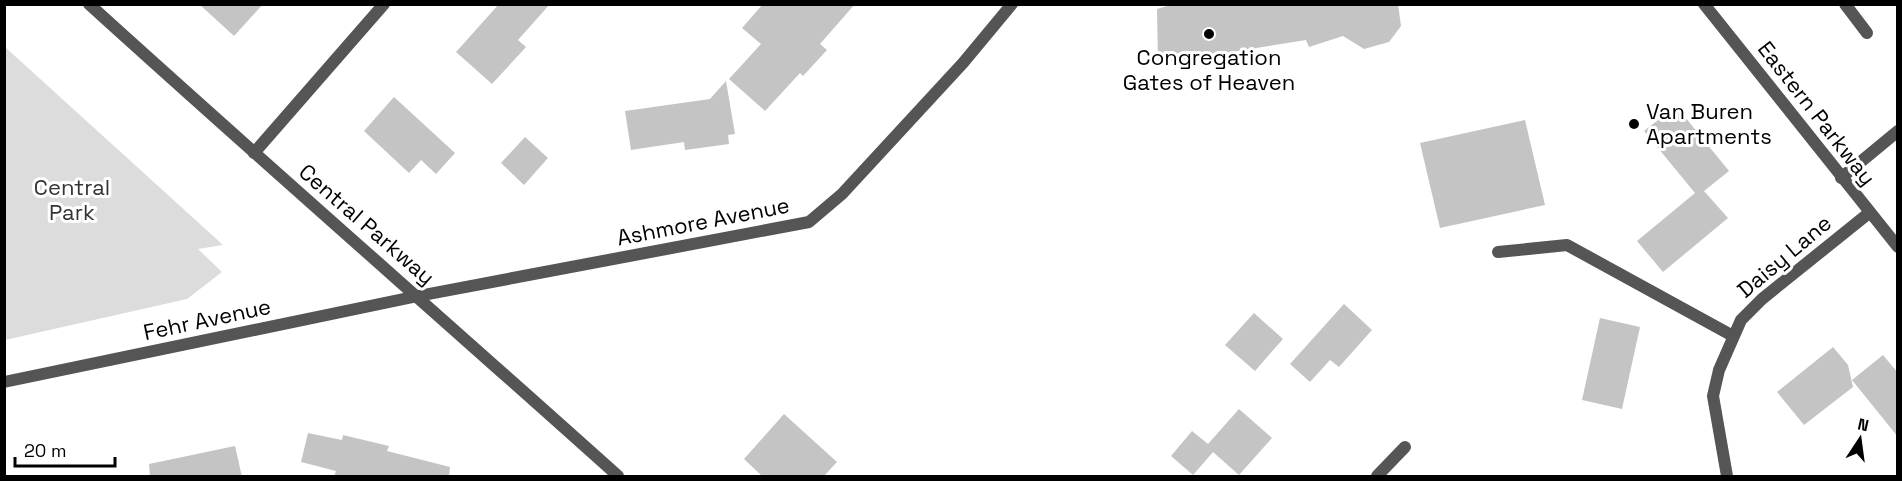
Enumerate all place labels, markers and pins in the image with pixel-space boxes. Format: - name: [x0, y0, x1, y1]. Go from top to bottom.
- marker: Congregation Gates of Heaven: [1202, 27, 1216, 41]
- place label: Congregation Gates of Heaven: [1123, 43, 1295, 96]
- place label: Van Buren Apartments: [1646, 97, 1772, 150]
- marker: Van Buren Apartments: [1627, 117, 1641, 131]

